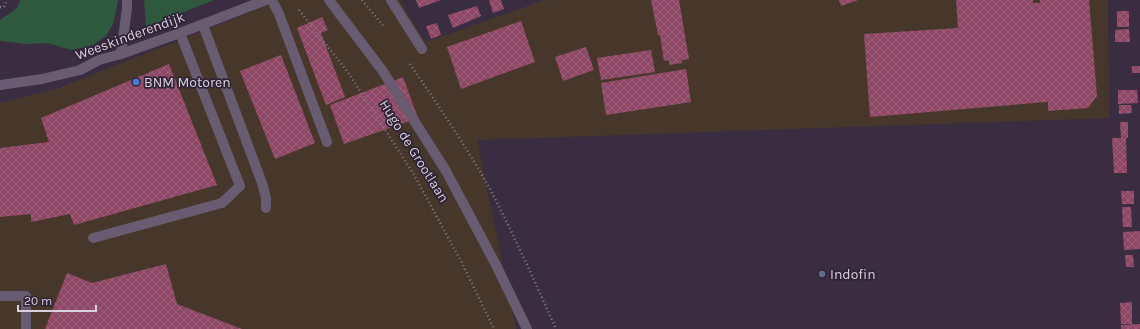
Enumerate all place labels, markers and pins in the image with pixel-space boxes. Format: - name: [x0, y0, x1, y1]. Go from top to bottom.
- place label: BNM Motoren: [144, 74, 231, 91]
- marker: BNM Motoren: [131, 77, 141, 87]
- place label: Indofin: [830, 266, 876, 283]
- marker: Indofin: [817, 269, 827, 279]

